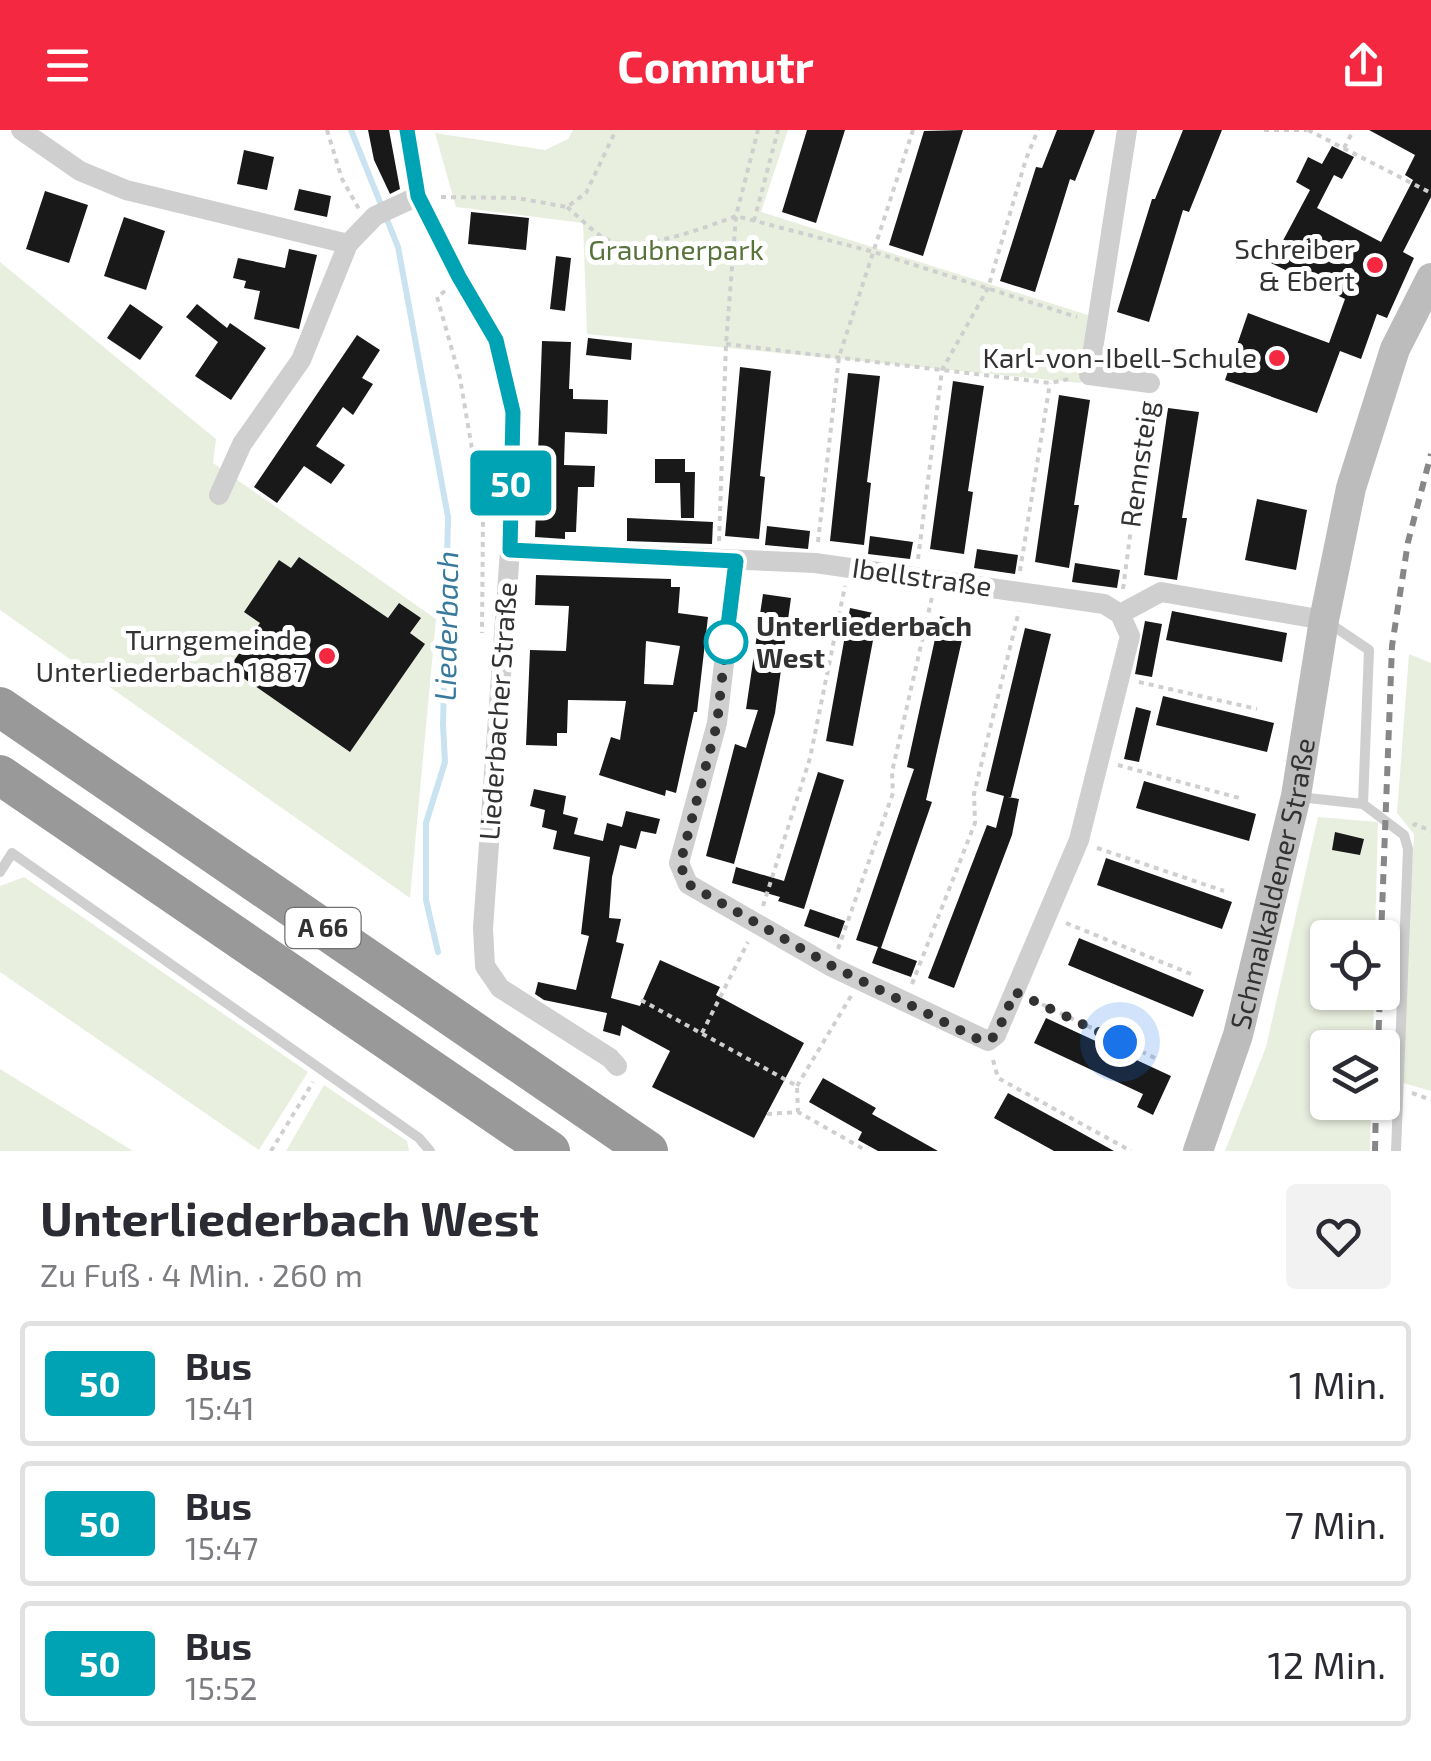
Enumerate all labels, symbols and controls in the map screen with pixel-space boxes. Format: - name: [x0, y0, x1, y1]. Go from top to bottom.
- icon: menu: [40, 38, 95, 93]
- text: Commutr: [617, 38, 814, 92]
- icon: share: [1336, 38, 1391, 93]
- place label: Schreiber & Ebert: [1234, 231, 1355, 297]
- park label: Graubnerpark: [588, 232, 764, 266]
- marker: Schreiber & Ebert: [1364, 254, 1386, 276]
- place label: Karl-von-Ibell-Schule: [982, 340, 1257, 374]
- marker: Karl-von-Ibell-Schule: [1266, 347, 1288, 369]
- street label: Rennsteig: [1112, 398, 1164, 529]
- line badge: 50: [466, 450, 556, 516]
- text: 50: [490, 462, 532, 504]
- street label: Ibellstraße: [850, 549, 994, 603]
- water label: Liederbach: [426, 551, 464, 701]
- street label: Liederbacher Straße: [471, 581, 523, 841]
- place label: Unterliederbach West: [756, 608, 972, 674]
- marker: Unterliederbach West: [705, 621, 747, 663]
- place label: Turngemeinde Unterliederbach 1887: [36, 622, 307, 688]
- marker: Turngemeinde Unterliederbach 1887: [316, 645, 338, 667]
- street label: Schmalkaldener Straße: [1222, 736, 1321, 1033]
- road number: A 66: [286, 908, 360, 948]
- map controls: [1310, 920, 1400, 1120]
- button: locate: [1310, 920, 1400, 1010]
- your location: [1095, 1017, 1145, 1067]
- button: layers: [1310, 1030, 1400, 1120]
- button: heart: [1286, 1184, 1391, 1289]
- text: Unterliederbach West: [40, 1188, 539, 1246]
- text: Zu Fuß · 4 Min. · 260 m: [40, 1255, 363, 1293]
- text: Bus: [185, 1342, 252, 1388]
- text: 1 Min.: [1289, 1361, 1386, 1407]
- text: 50: [79, 1362, 121, 1404]
- text: 15:41: [185, 1388, 255, 1426]
- text: Bus: [185, 1482, 252, 1528]
- text: 7 Min.: [1285, 1501, 1386, 1547]
- text: 50: [79, 1502, 121, 1544]
- text: 15:47: [185, 1528, 259, 1566]
- text: Bus: [185, 1622, 252, 1668]
- text: 12 Min.: [1268, 1641, 1386, 1687]
- text: 50: [79, 1642, 121, 1684]
- text: 15:52: [185, 1668, 258, 1706]

